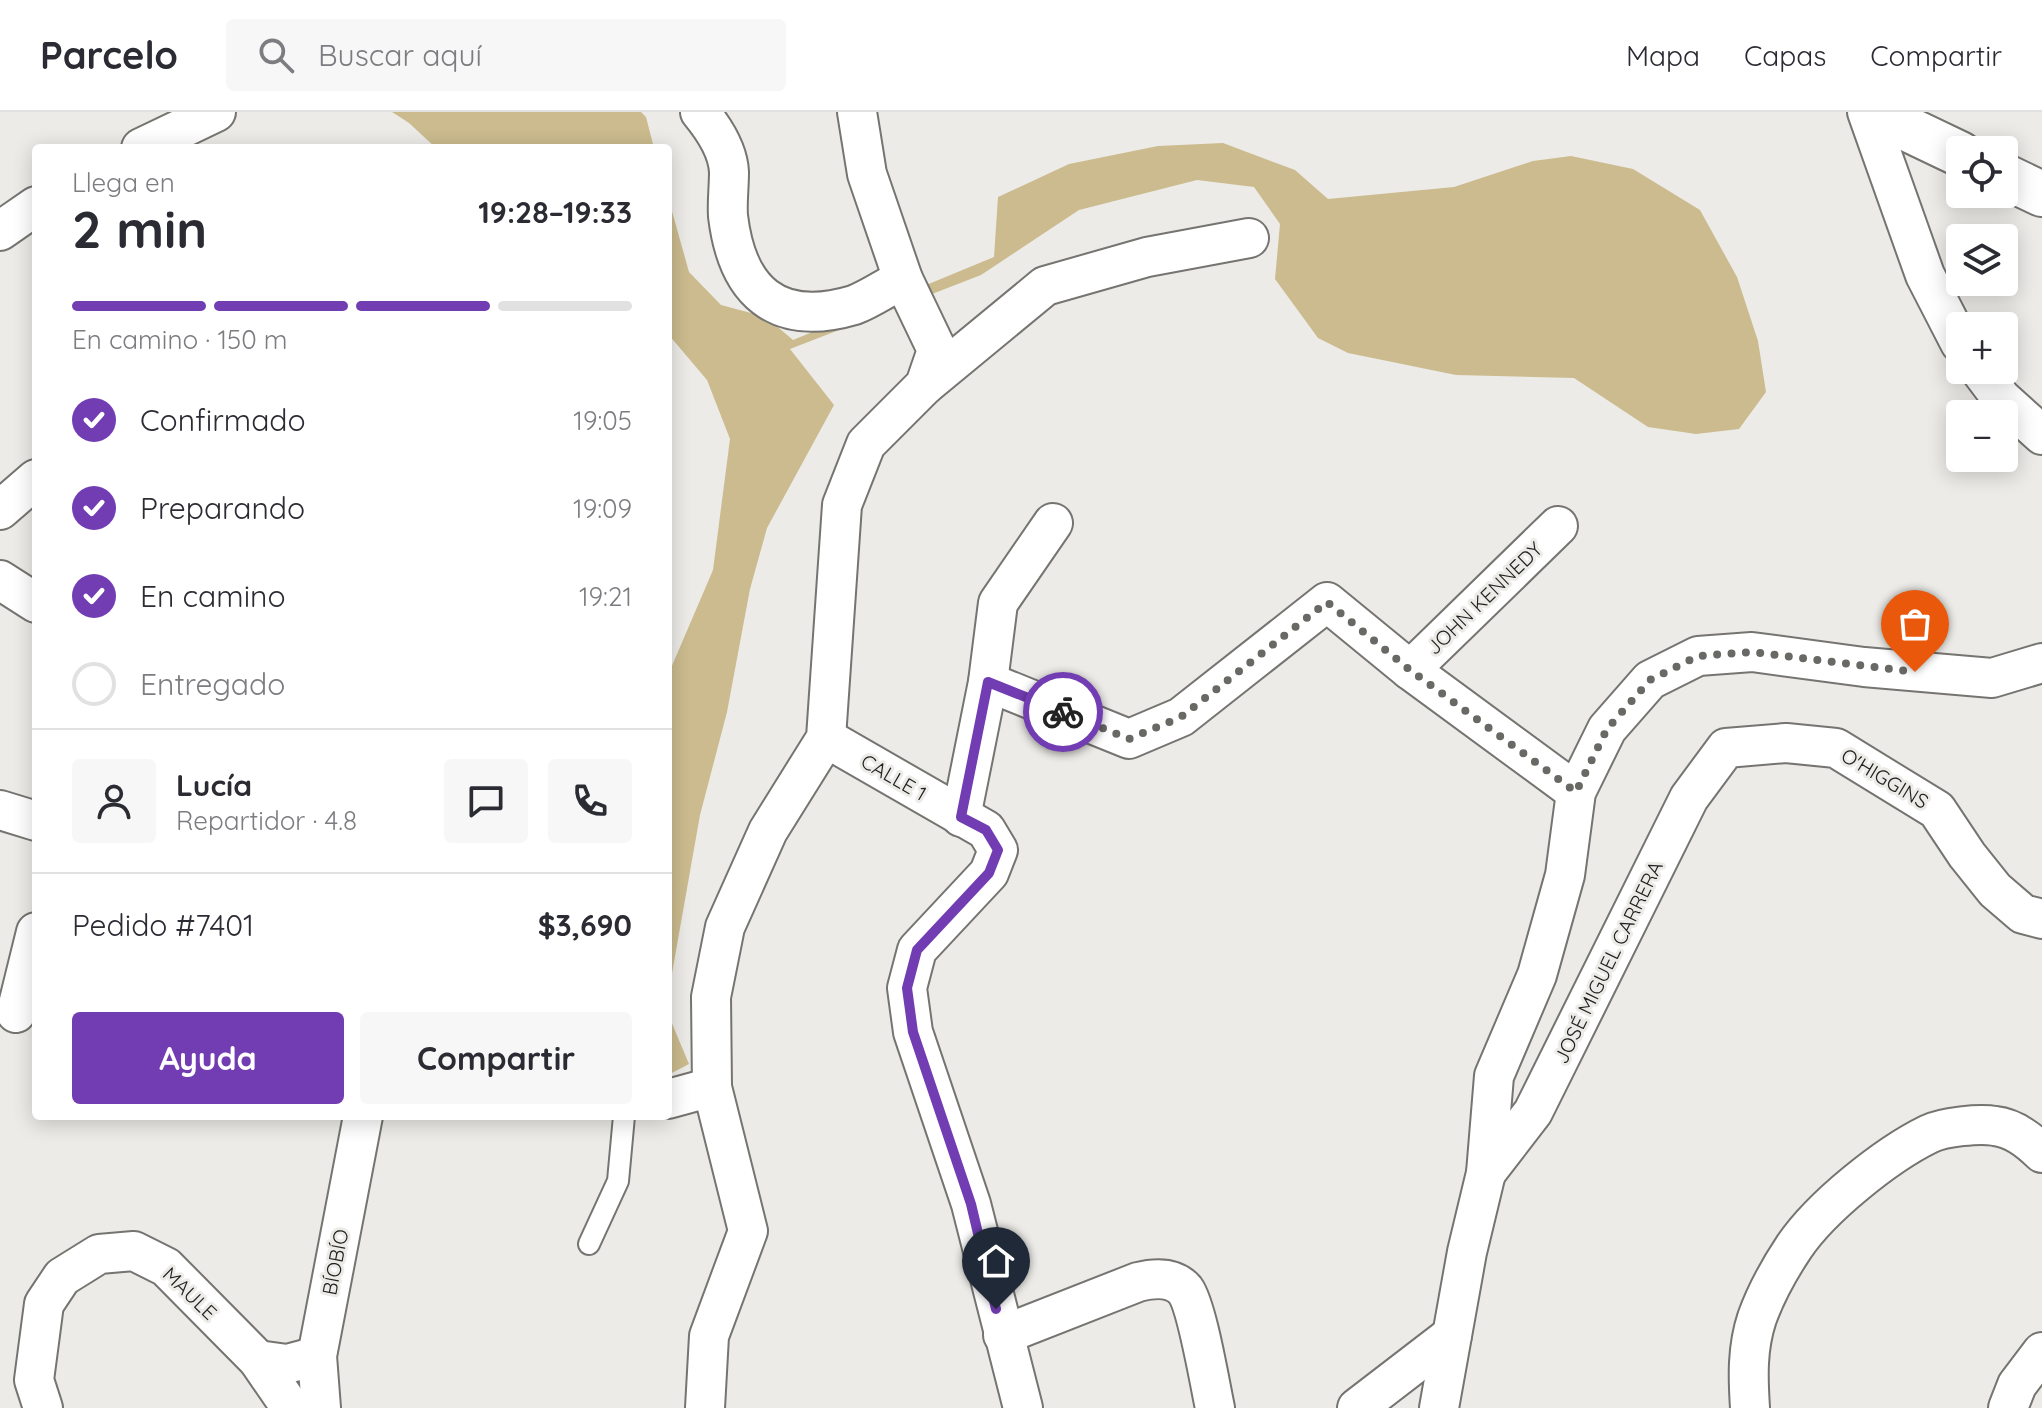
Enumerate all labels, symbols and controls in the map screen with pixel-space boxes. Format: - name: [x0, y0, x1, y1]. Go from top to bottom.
- search box: [226, 19, 786, 91]
- text: Parcelo: [40, 31, 178, 79]
- icon: search: [254, 33, 298, 77]
- text: Buscar aquí: [318, 36, 482, 74]
- text: Mapa: [1626, 38, 1700, 73]
- text: Capas: [1744, 38, 1826, 73]
- text: Compartir: [1870, 38, 2002, 73]
- map controls: [1946, 136, 2018, 472]
- button: locate: [1946, 136, 2018, 208]
- text: Llega en: [72, 166, 175, 199]
- text: 19:28–19:33: [478, 193, 632, 231]
- text: 2 min: [72, 196, 207, 261]
- button: layers: [1946, 224, 2018, 296]
- button: +: [1946, 312, 2018, 384]
- text: En camino · 150 m: [72, 323, 287, 356]
- icon: check: [72, 398, 116, 442]
- button: −: [1946, 400, 2018, 472]
- text: Confirmado: [140, 401, 306, 439]
- text: 19:05: [573, 404, 632, 437]
- icon: check: [72, 486, 116, 530]
- text: Preparando: [140, 489, 305, 527]
- text: 19:09: [573, 492, 632, 525]
- street label: JOHN KENNEDY: [1421, 536, 1547, 660]
- icon: check: [72, 574, 116, 618]
- text: En camino: [140, 577, 286, 615]
- text: 19:21: [579, 580, 632, 613]
- pin: [1881, 590, 1949, 672]
- icon: bag: [1893, 602, 1937, 646]
- text: Entregado: [140, 665, 285, 703]
- courier: [1023, 672, 1103, 752]
- icon: bike: [1041, 690, 1085, 734]
- street label: O'HIGGINS: [1837, 742, 1933, 814]
- street label: CALLE 1: [857, 748, 931, 806]
- button: person: [72, 759, 156, 843]
- button: chat: [444, 759, 528, 843]
- button: phone: [548, 759, 632, 843]
- text: Lucía: [176, 766, 252, 804]
- text: Repartidor · 4.8: [176, 804, 357, 837]
- street label: JOSÉ MIGUEL CARRERA: [1548, 856, 1668, 1067]
- text: Pedido #7401: [72, 906, 254, 944]
- text: $3,690: [538, 906, 632, 944]
- button: Ayuda: [72, 1012, 344, 1104]
- button: Compartir: [360, 1012, 632, 1104]
- street label: BÍOBÍO: [316, 1227, 354, 1297]
- pin: [962, 1227, 1030, 1309]
- icon: home: [974, 1239, 1018, 1283]
- street label: MAULE: [158, 1261, 222, 1325]

